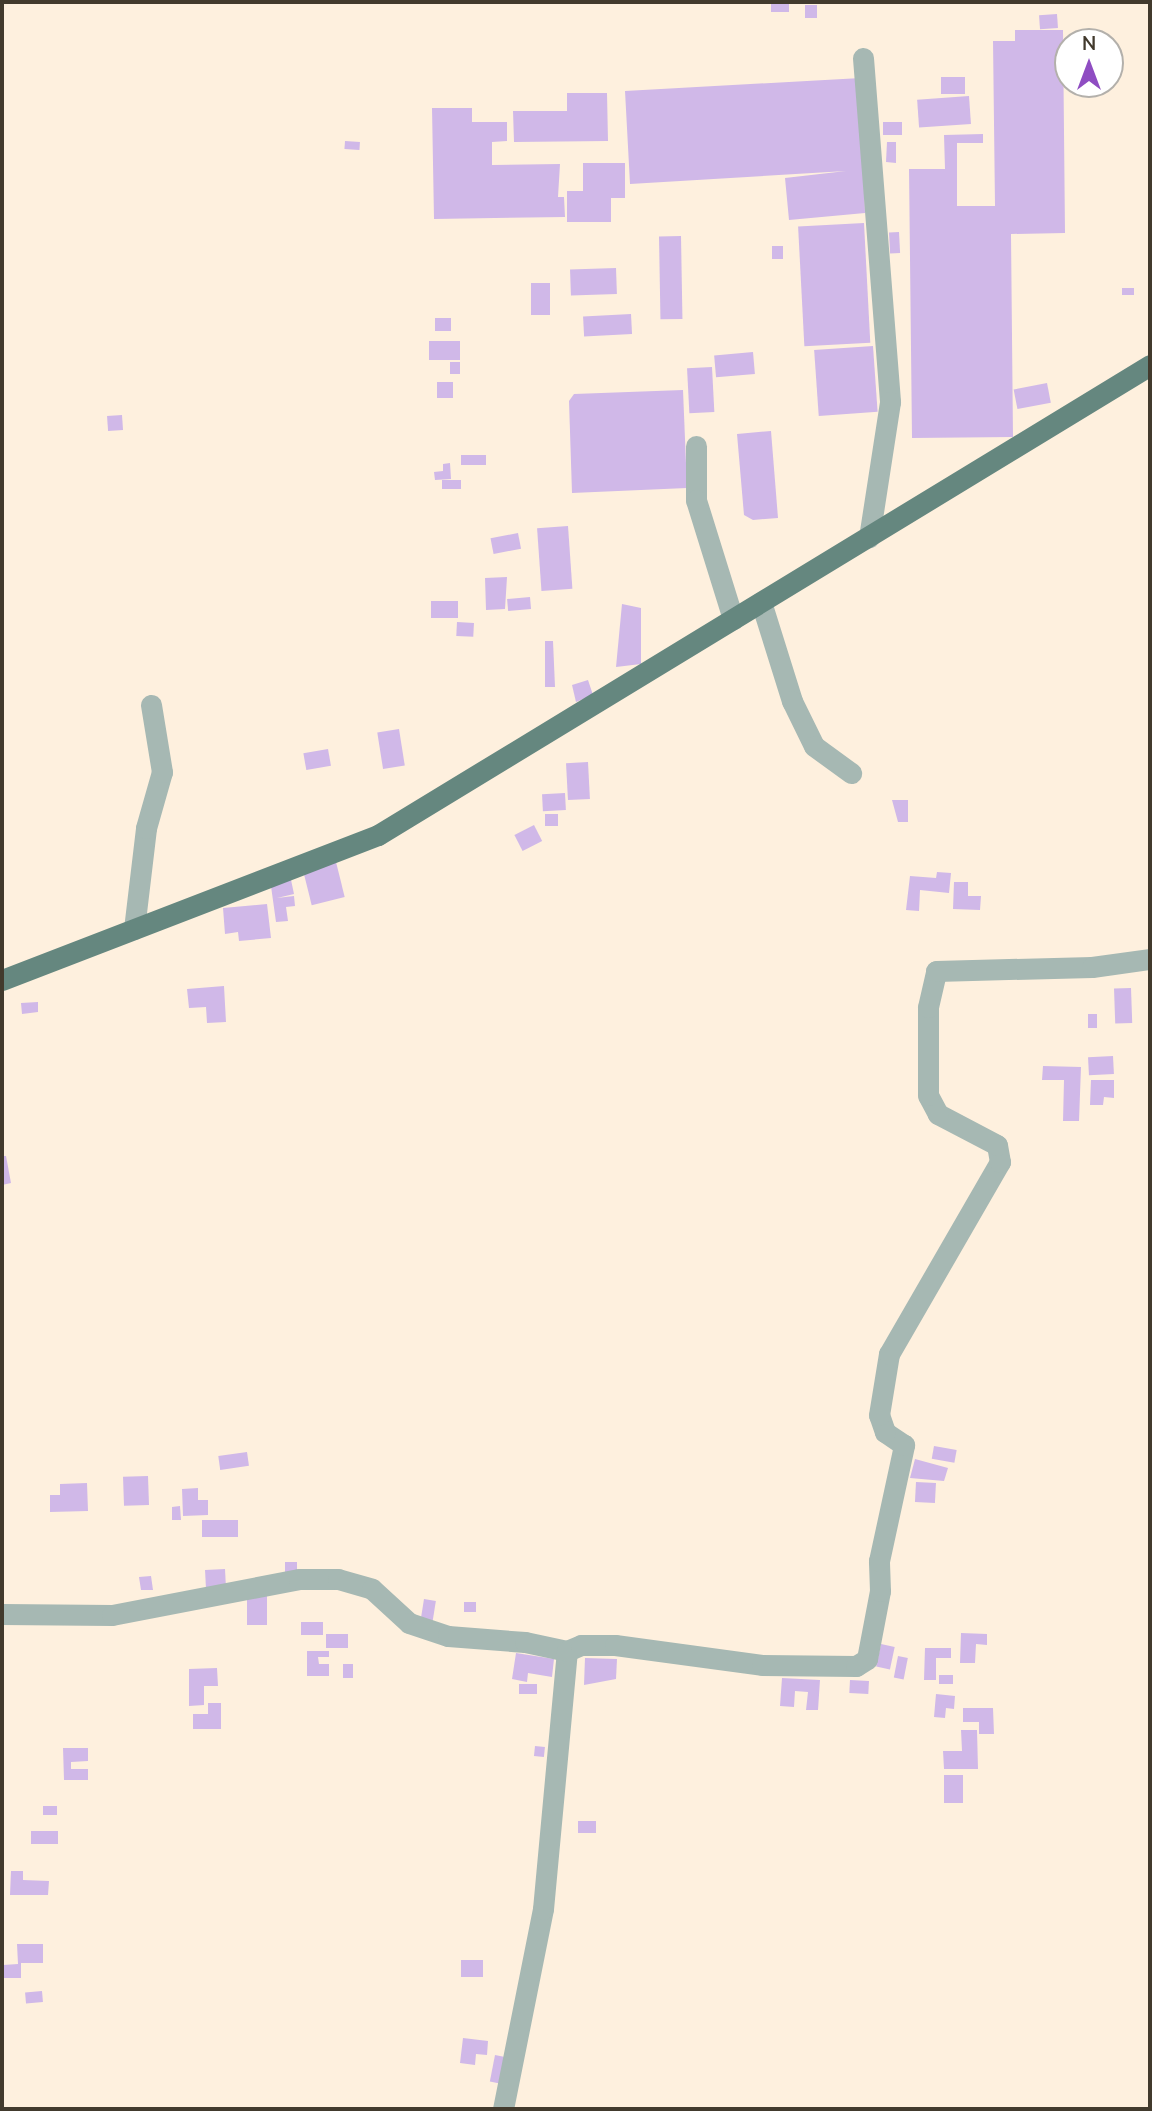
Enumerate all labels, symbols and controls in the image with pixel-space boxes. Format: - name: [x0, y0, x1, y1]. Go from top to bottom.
- north arrow: [1054, 28, 1124, 98]
- text: N: [1082, 31, 1096, 57]

